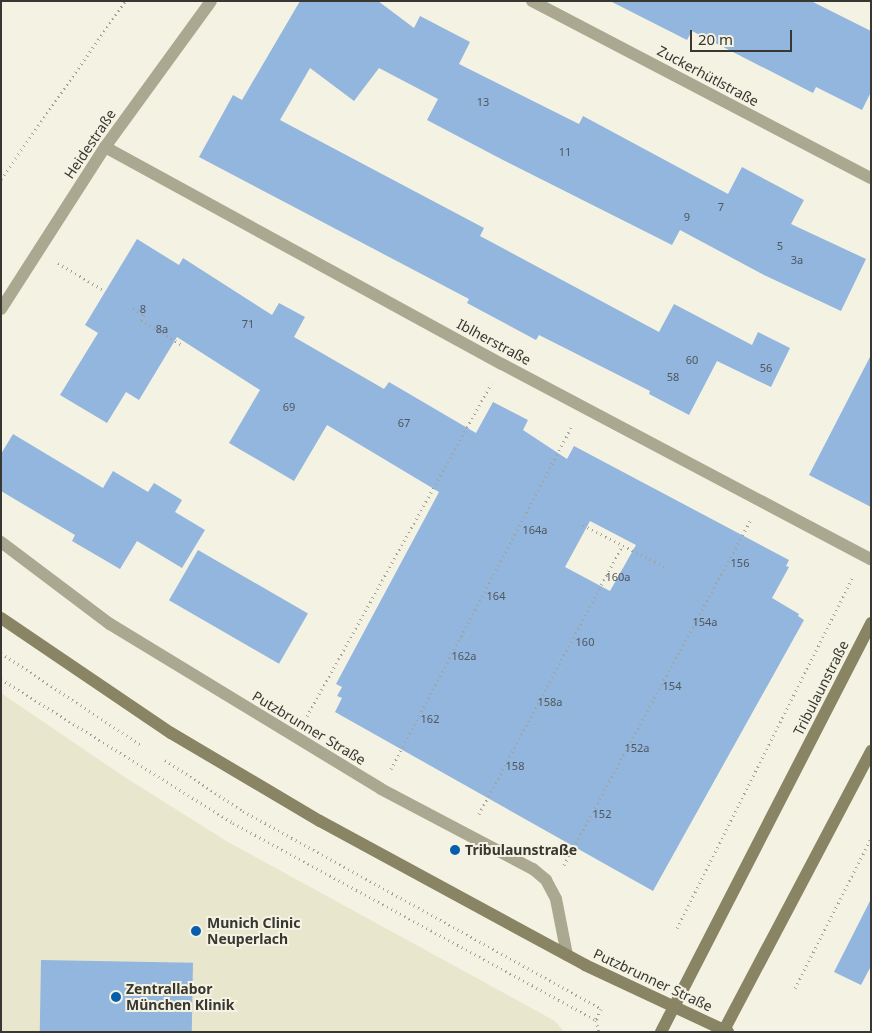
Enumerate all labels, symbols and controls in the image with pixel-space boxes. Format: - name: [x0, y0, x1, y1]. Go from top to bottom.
- scale bar: [692, 20, 794, 52]
- text: 20 m: [698, 29, 733, 49]
- street label: Zuckerhütlstraße: [654, 42, 762, 110]
- house number: 13: [477, 95, 489, 109]
- street label: Heidestraße: [61, 106, 119, 182]
- house number: 11: [559, 145, 571, 159]
- house number: 7: [718, 200, 724, 214]
- house number: 9: [684, 210, 690, 224]
- house number: 5: [777, 239, 783, 253]
- house number: 3a: [791, 253, 803, 267]
- house number: 8: [140, 302, 146, 316]
- street label: Iblherstraße: [454, 316, 534, 368]
- house number: 71: [242, 317, 254, 331]
- house number: 8a: [156, 322, 168, 336]
- house number: 60: [686, 353, 698, 367]
- house number: 56: [760, 361, 772, 375]
- house number: 58: [667, 370, 679, 384]
- house number: 69: [283, 400, 295, 414]
- house number: 67: [398, 416, 410, 430]
- house number: 164a: [522, 523, 548, 537]
- house number: 156: [731, 556, 749, 570]
- house number: 160a: [605, 570, 631, 584]
- house number: 164: [487, 589, 505, 603]
- house number: 154a: [692, 615, 718, 629]
- house number: 160: [576, 635, 594, 649]
- street label: Tribulaunstraße: [790, 638, 852, 738]
- house number: 162a: [451, 649, 477, 663]
- house number: 154: [663, 679, 681, 693]
- street label: Putzbrunner Straße: [249, 688, 369, 768]
- house number: 158a: [537, 695, 563, 709]
- house number: 162: [421, 712, 439, 726]
- house number: 152a: [624, 741, 650, 755]
- house number: 158: [506, 759, 524, 773]
- house number: 152: [593, 807, 611, 821]
- place label: Tribulaunstraße: [465, 842, 577, 858]
- marker: Tribulaunstraße: [449, 844, 461, 856]
- place label: Munich Clinic Neuperlach: [207, 915, 300, 948]
- marker: Munich Clinic Neuperlach: [189, 924, 203, 938]
- street label: Putzbrunner Straße: [591, 945, 715, 1015]
- place label: Zentrallabor München Klinik: [126, 981, 234, 1014]
- marker: Zentrallabor München Klinik: [110, 991, 122, 1003]

